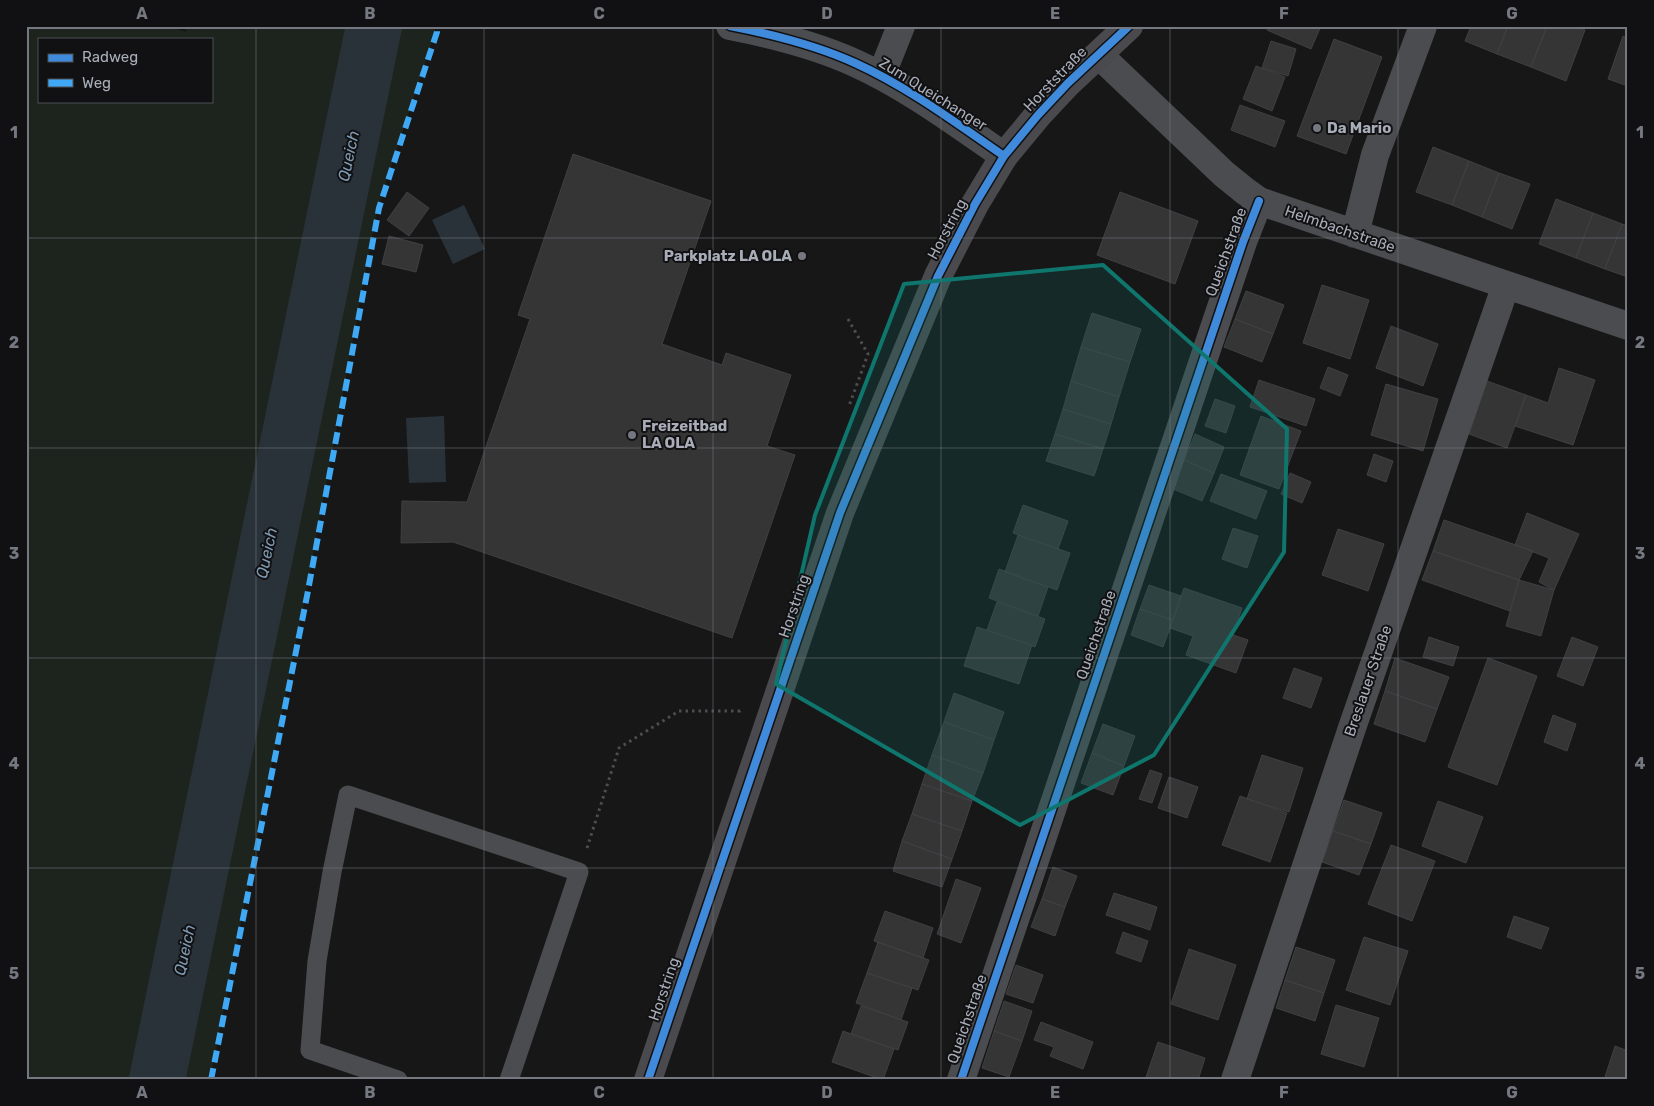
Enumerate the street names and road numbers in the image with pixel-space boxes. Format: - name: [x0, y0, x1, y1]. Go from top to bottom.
- street label: Horststraße: [1020, 43, 1090, 115]
- street label: Zum Queichanger: [876, 54, 991, 135]
- street label: Horstring: [924, 196, 970, 262]
- street label: Helmbachstraße: [1283, 202, 1397, 256]
- street label: Queichstraße: [1202, 205, 1250, 299]
- street label: Horstring: [775, 572, 813, 640]
- street label: Queichstraße: [1072, 588, 1120, 682]
- street label: Breslauer Straße: [1341, 623, 1395, 739]
- street label: Horstring: [645, 955, 683, 1023]
- street label: Queichstraße: [943, 972, 991, 1066]

